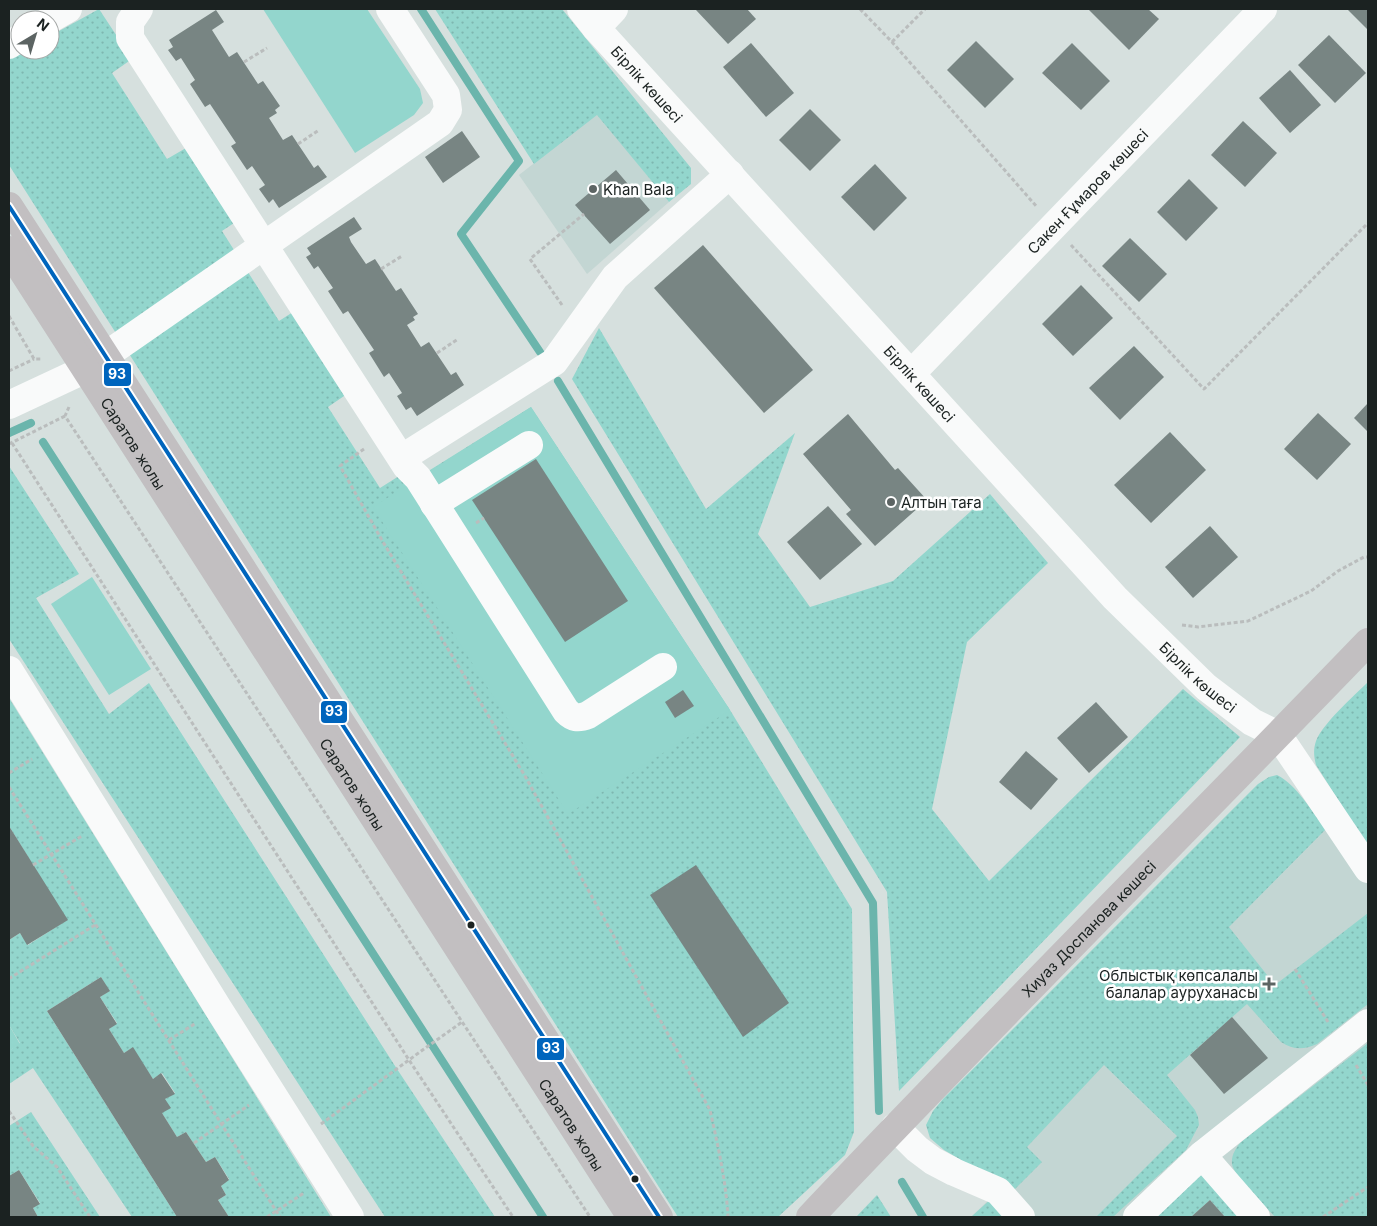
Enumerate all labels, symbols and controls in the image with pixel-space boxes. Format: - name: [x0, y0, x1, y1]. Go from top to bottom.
- north arrow: [10, 10, 60, 60]
- text: N: [34, 14, 53, 34]
- street label: Бірлік көшесі: [607, 42, 687, 126]
- street label: Сакен Ғұмаров көшесі: [1023, 125, 1152, 258]
- place label: Khan Bala: [603, 180, 674, 199]
- marker: Khan Bala: [587, 183, 599, 195]
- street label: Бірлік көшесі: [880, 341, 959, 426]
- line badge: 93: [103, 362, 132, 387]
- text: 93: [108, 365, 126, 382]
- street label: Саратов жолы: [97, 394, 170, 493]
- place label: Алтын таға: [901, 493, 982, 512]
- marker: Алтын таға: [885, 496, 897, 508]
- street label: Бірлік көшесі: [1156, 638, 1241, 717]
- line badge: 93: [320, 700, 348, 724]
- text: 93: [325, 702, 343, 719]
- street label: Саратов жолы: [316, 734, 389, 834]
- street label: Хиуаз Доспанова көшесі: [1018, 856, 1160, 1001]
- unlabelled marker: [466, 920, 476, 930]
- place label: Облыстық көпсалалы балалар ауруханасы: [1099, 966, 1258, 1002]
- marker: Облыстық көпсалалы балалар ауруханасы: [1262, 977, 1276, 991]
- line badge: 93: [536, 1037, 565, 1061]
- text: 93: [542, 1039, 560, 1056]
- street label: Саратов жолы: [535, 1075, 608, 1174]
- unlabelled marker: [630, 1174, 640, 1184]

